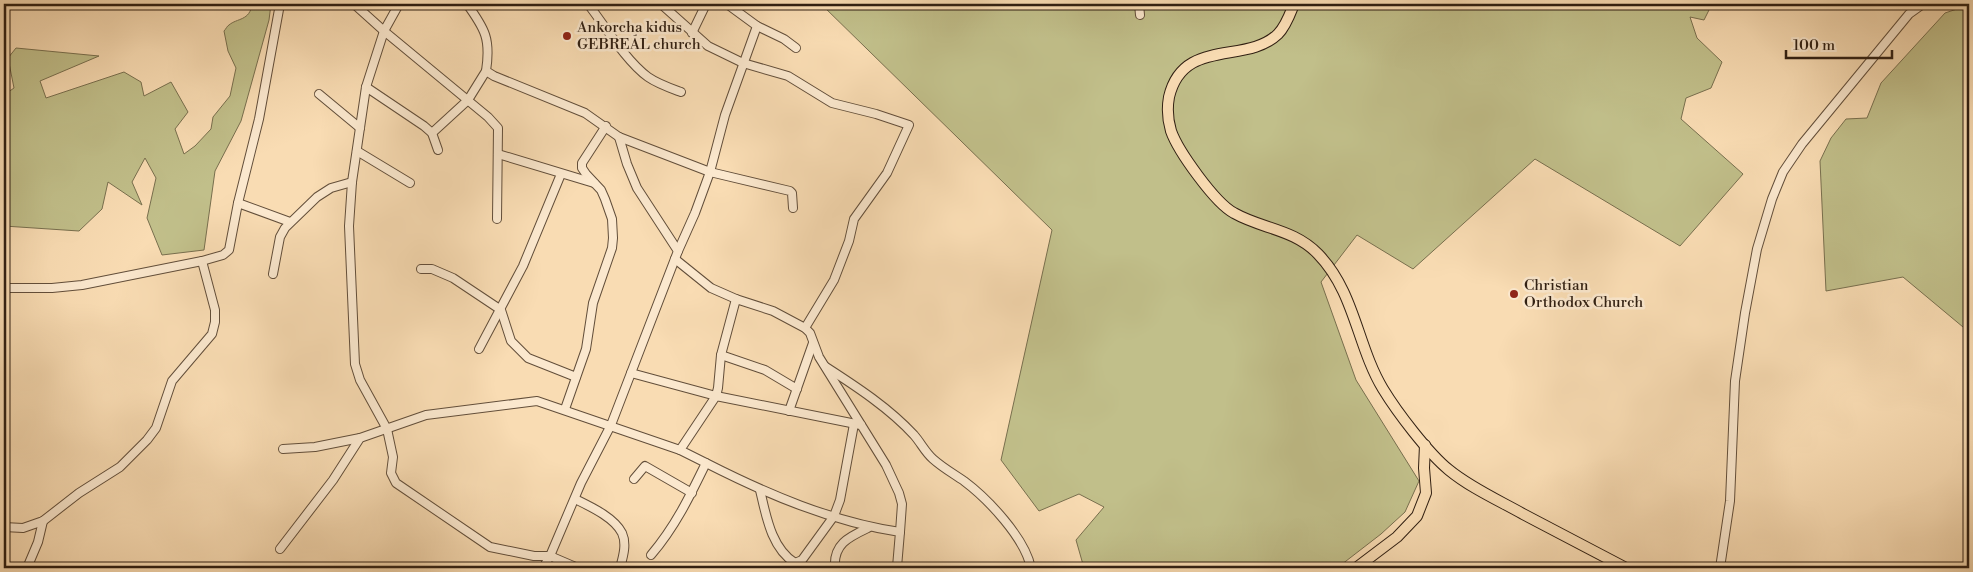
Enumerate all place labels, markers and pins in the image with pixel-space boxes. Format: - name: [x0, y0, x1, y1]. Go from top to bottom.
- place label: Ankorcha kidus GEBREÁL church: [576, 18, 701, 54]
- marker: Ankorcha kidus GEBREÁL church: [561, 30, 573, 42]
- place label: Christian Orthodox Church: [1524, 276, 1643, 312]
- marker: Christian Orthodox Church: [1508, 288, 1520, 300]

